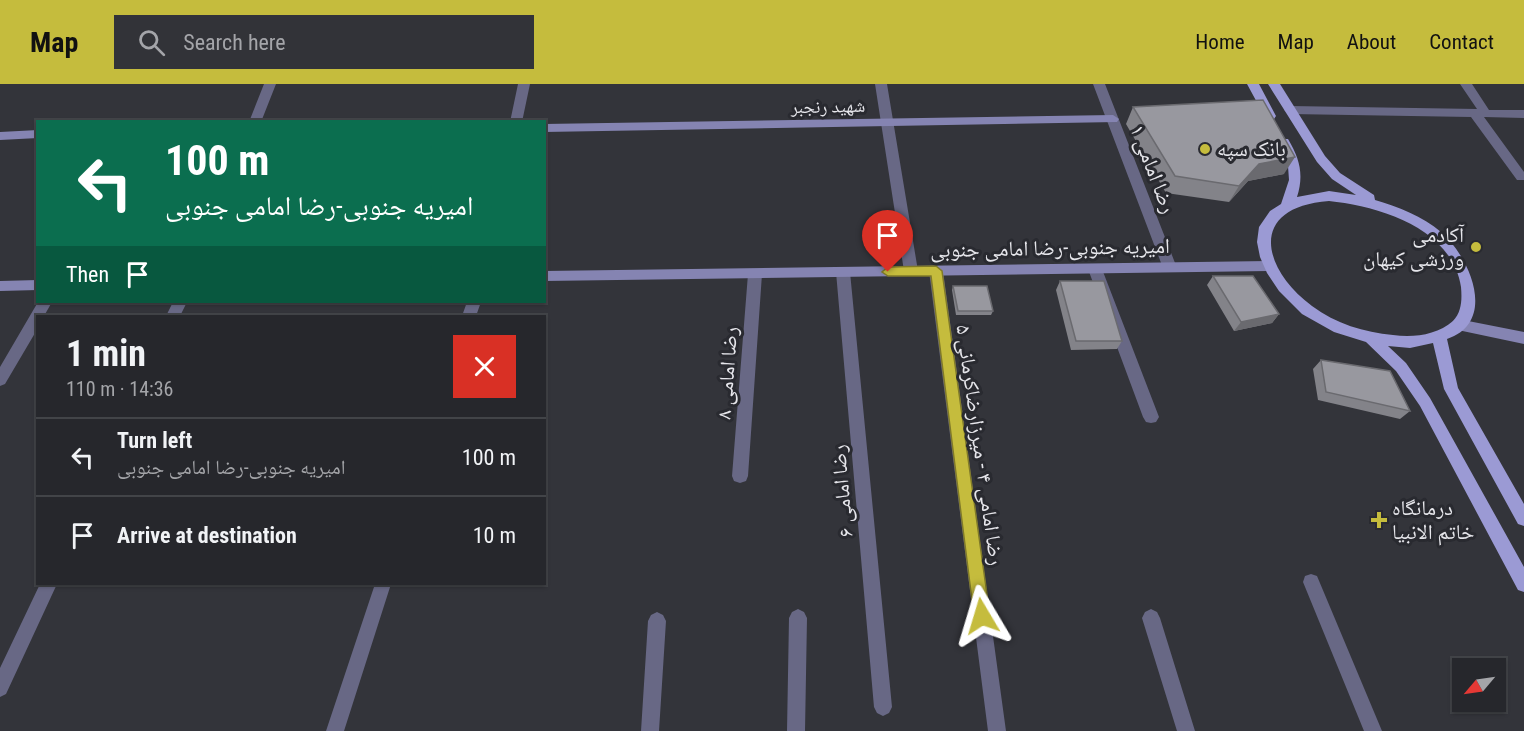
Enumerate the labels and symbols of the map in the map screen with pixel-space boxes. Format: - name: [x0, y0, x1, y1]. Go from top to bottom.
- street label: شهید رنجبر: [790, 95, 865, 118]
- street label: رضا امامی ۱: [1124, 121, 1181, 217]
- place label: بانک سپه: [1217, 137, 1286, 161]
- marker: بانک سپه: [1198, 142, 1212, 156]
- pin: [862, 210, 913, 272]
- place label: آکادمی ورزشی کیهان: [1363, 223, 1465, 272]
- street label: امیریه جنوبی-رضا امامی جنوبی: [930, 234, 1170, 263]
- marker: آکادمی ورزشی کیهان: [1469, 240, 1483, 254]
- street label: رضا امامی ۴ - میرزارضاکرمانی ۵: [950, 323, 1009, 567]
- street label: رضا امامی ۸: [712, 326, 743, 420]
- street label: رضا امامی ۶: [826, 444, 859, 538]
- place label: درمانگاه خاتم الانبیا: [1392, 496, 1474, 546]
- marker: درمانگاه خاتم الانبیا: [1370, 511, 1388, 529]
- position arrow: [950, 584, 1014, 648]
- north arrow: [1452, 658, 1506, 712]

